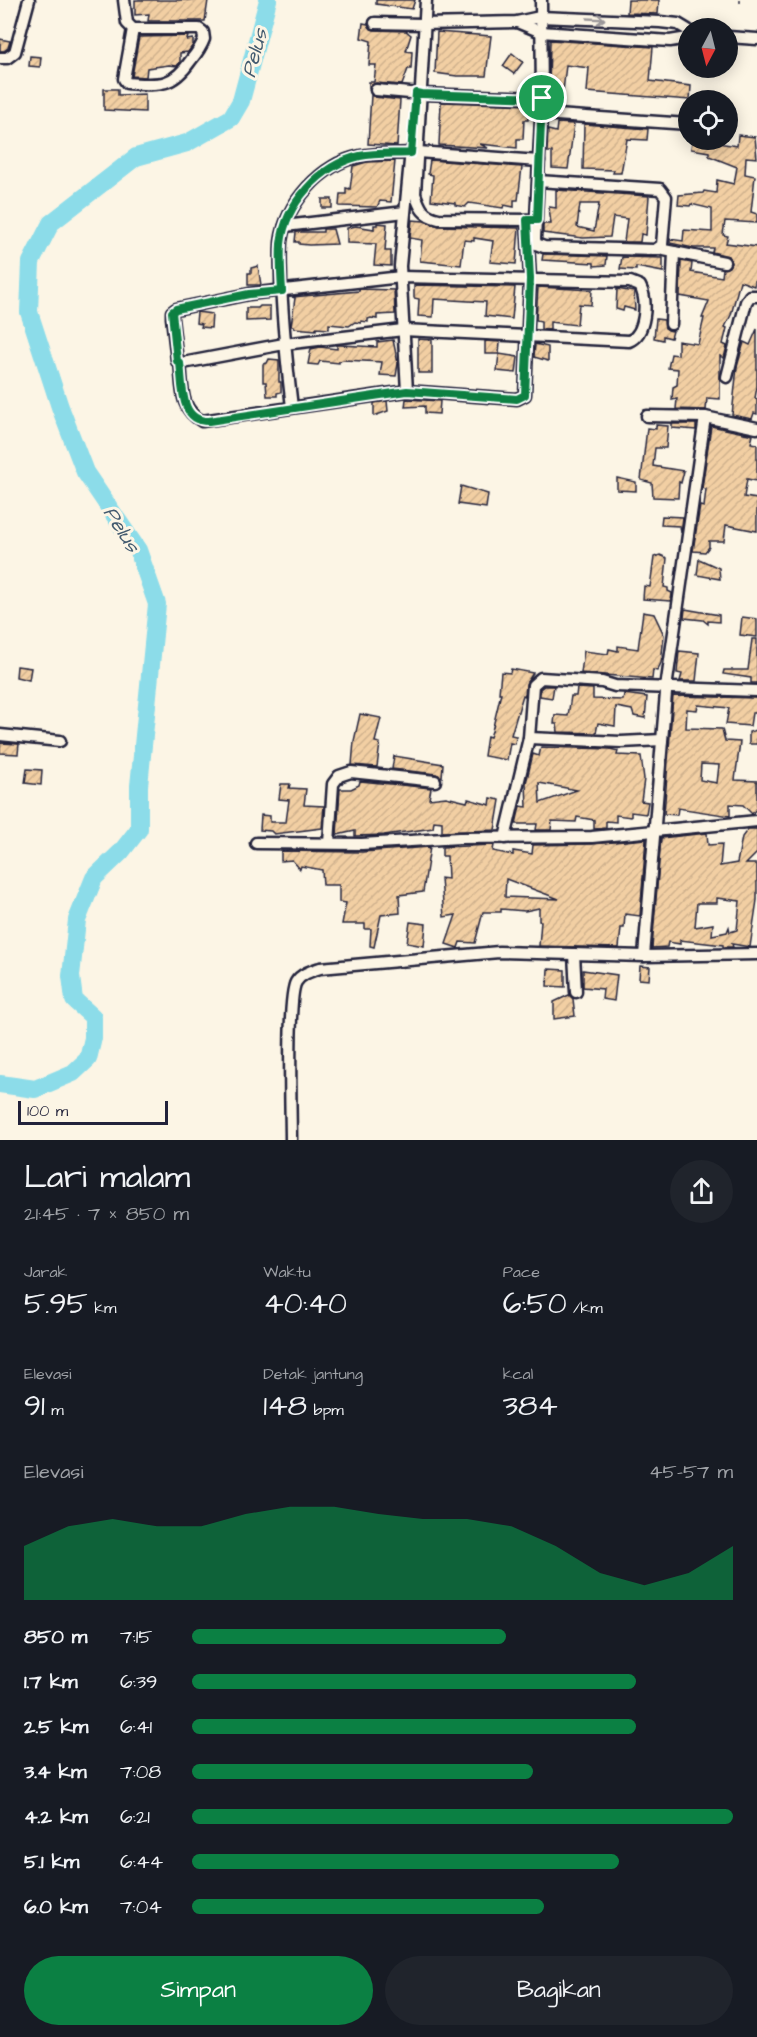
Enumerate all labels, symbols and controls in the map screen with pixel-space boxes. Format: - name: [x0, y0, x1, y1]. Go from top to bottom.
- one-way arrow: [586, 14, 606, 25]
- north arrow: [678, 18, 738, 78]
- map controls: [678, 18, 738, 150]
- water label: Pelus: [234, 24, 275, 81]
- pin: [516, 72, 567, 123]
- icon: arrive: [525, 81, 558, 114]
- button: locate: [678, 90, 738, 150]
- water label: Pelus: [96, 501, 148, 559]
- scale bar: [18, 1098, 168, 1126]
- text: 100 m: [27, 1100, 68, 1122]
- text: Lari malam: [24, 1154, 190, 1200]
- button: share: [670, 1160, 733, 1223]
- text: 21:45 · 7 × 850 m: [24, 1200, 189, 1228]
- text: Jarak: [24, 1261, 67, 1283]
- text: Waktu: [263, 1261, 311, 1283]
- text: Pace: [503, 1261, 540, 1283]
- text: 5.95: [24, 1283, 88, 1325]
- text: 40:40: [263, 1283, 347, 1325]
- text: 6:50: [503, 1283, 567, 1325]
- text: km: [88, 1297, 116, 1319]
- text: /km: [567, 1297, 603, 1319]
- text: Elevasi: [24, 1363, 72, 1385]
- text: Detak jantung: [263, 1363, 363, 1385]
- text: kcal: [503, 1363, 533, 1385]
- text: 91: [24, 1385, 45, 1427]
- text: 148: [263, 1385, 307, 1427]
- text: 384: [503, 1385, 558, 1427]
- text: m: [45, 1399, 64, 1421]
- text: bpm: [307, 1399, 344, 1421]
- text: Elevasi: [24, 1458, 83, 1486]
- text: 45–57 m: [649, 1458, 733, 1486]
- text: 850 m: [24, 1623, 87, 1651]
- text: 7:15: [120, 1623, 152, 1651]
- text: 1.7 km: [24, 1668, 78, 1696]
- text: 6:39: [120, 1668, 157, 1696]
- text: 2.5 km: [24, 1713, 88, 1741]
- text: 6:41: [120, 1713, 152, 1741]
- text: 3.4 km: [24, 1758, 86, 1786]
- text: 7:08: [120, 1758, 161, 1786]
- text: 4.2 km: [24, 1803, 88, 1831]
- text: 6:21: [120, 1803, 150, 1831]
- text: 5.1 km: [24, 1848, 79, 1876]
- text: 6:44: [120, 1848, 163, 1876]
- text: 6.0 km: [24, 1893, 88, 1921]
- text: 7:04: [120, 1893, 162, 1921]
- button: Simpan: [24, 1956, 373, 2025]
- button: Bagikan: [385, 1956, 733, 2025]

